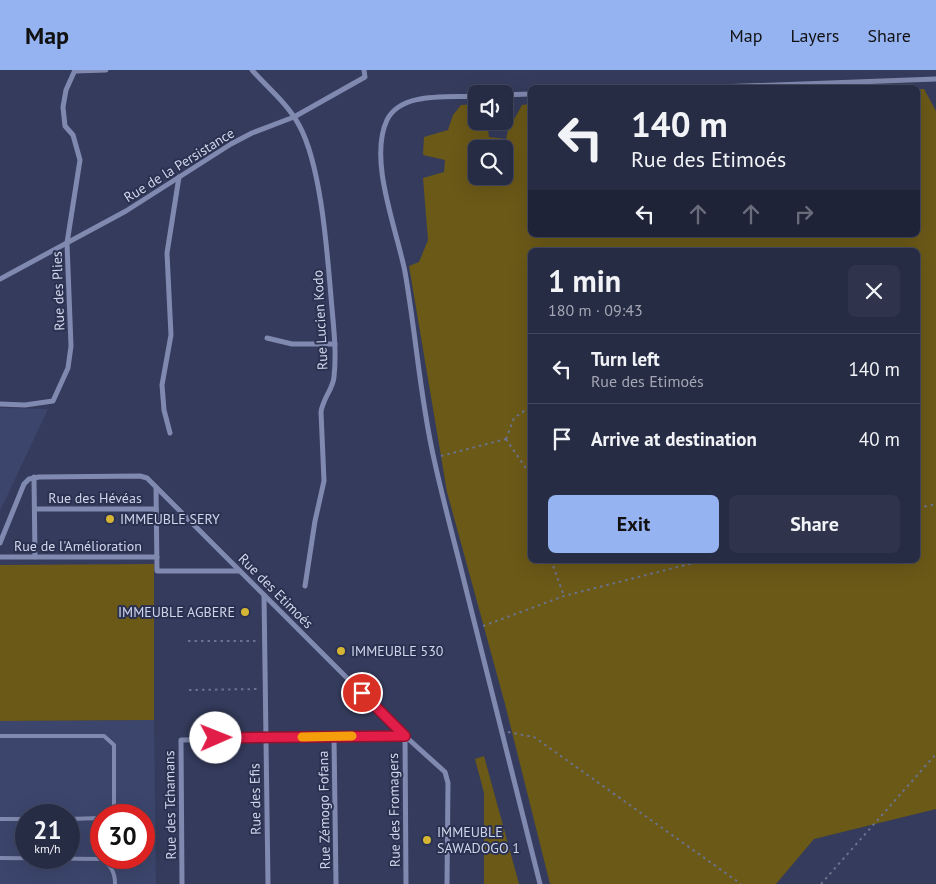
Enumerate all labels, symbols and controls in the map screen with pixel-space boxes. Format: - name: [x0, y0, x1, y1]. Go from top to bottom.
- text: Map: [25, 20, 69, 51]
- text: Map: [730, 24, 762, 47]
- text: Layers: [790, 24, 839, 47]
- text: Share: [867, 24, 911, 47]
- map controls: [468, 85, 513, 185]
- button: sound: [468, 85, 513, 130]
- text: 140 m: [631, 101, 728, 147]
- icon: left: [548, 105, 613, 170]
- street label: Rue de la Persistance: [120, 124, 238, 206]
- button: search: [468, 140, 513, 185]
- text: Rue des Etimoés: [631, 145, 786, 173]
- icon: left: [631, 200, 659, 228]
- icon: ahead: [684, 200, 712, 228]
- icon: ahead: [737, 200, 765, 228]
- icon: right: [790, 200, 818, 228]
- street label: Rue des Plies: [48, 251, 68, 331]
- text: 1 min: [548, 261, 621, 300]
- button: close: [848, 265, 900, 317]
- street label: Rue Lucien Kodo: [308, 270, 332, 370]
- text: 180 m · 09:43: [548, 300, 643, 320]
- text: Turn left: [591, 347, 660, 371]
- icon: left: [548, 355, 576, 383]
- text: 140 m: [848, 357, 900, 381]
- text: Rue des Etimoés: [591, 371, 704, 391]
- icon: arrive: [548, 425, 576, 453]
- text: Arrive at destination: [591, 427, 757, 451]
- text: 40 m: [859, 427, 900, 451]
- street label: Rue des Hévéas: [48, 489, 142, 507]
- button: Exit: [548, 495, 719, 553]
- button: Share: [729, 495, 900, 553]
- place label: IMMEUBLE SERY: [120, 510, 220, 528]
- marker: IMMEUBLE SERY: [104, 513, 116, 525]
- street label: Rue de l'Amélioration: [14, 537, 142, 555]
- street label: Rue des Etimoés: [235, 550, 317, 632]
- place label: IMMEUBLE AGBERE: [118, 603, 235, 621]
- marker: IMMEUBLE AGBERE: [239, 606, 251, 618]
- place label: IMMEUBLE 530: [351, 642, 444, 660]
- marker: IMMEUBLE 530: [335, 645, 347, 657]
- pin: [341, 672, 383, 714]
- icon: arrive: [348, 679, 376, 707]
- position arrow: [189, 711, 241, 763]
- street label: Rue des Tchamans: [160, 750, 180, 860]
- street label: Rue Zémogo Fofana: [314, 751, 334, 869]
- street label: Rue des Fromagers: [384, 753, 404, 867]
- street label: Rue des Efis: [245, 763, 265, 835]
- speed limit sign: 30: [90, 804, 155, 869]
- text: 21: [33, 814, 62, 846]
- place label: IMMEUBLE SAWADOGO 1: [437, 823, 520, 857]
- marker: IMMEUBLE SAWADOGO 1: [421, 834, 433, 846]
- text: km/h: [34, 841, 61, 856]

